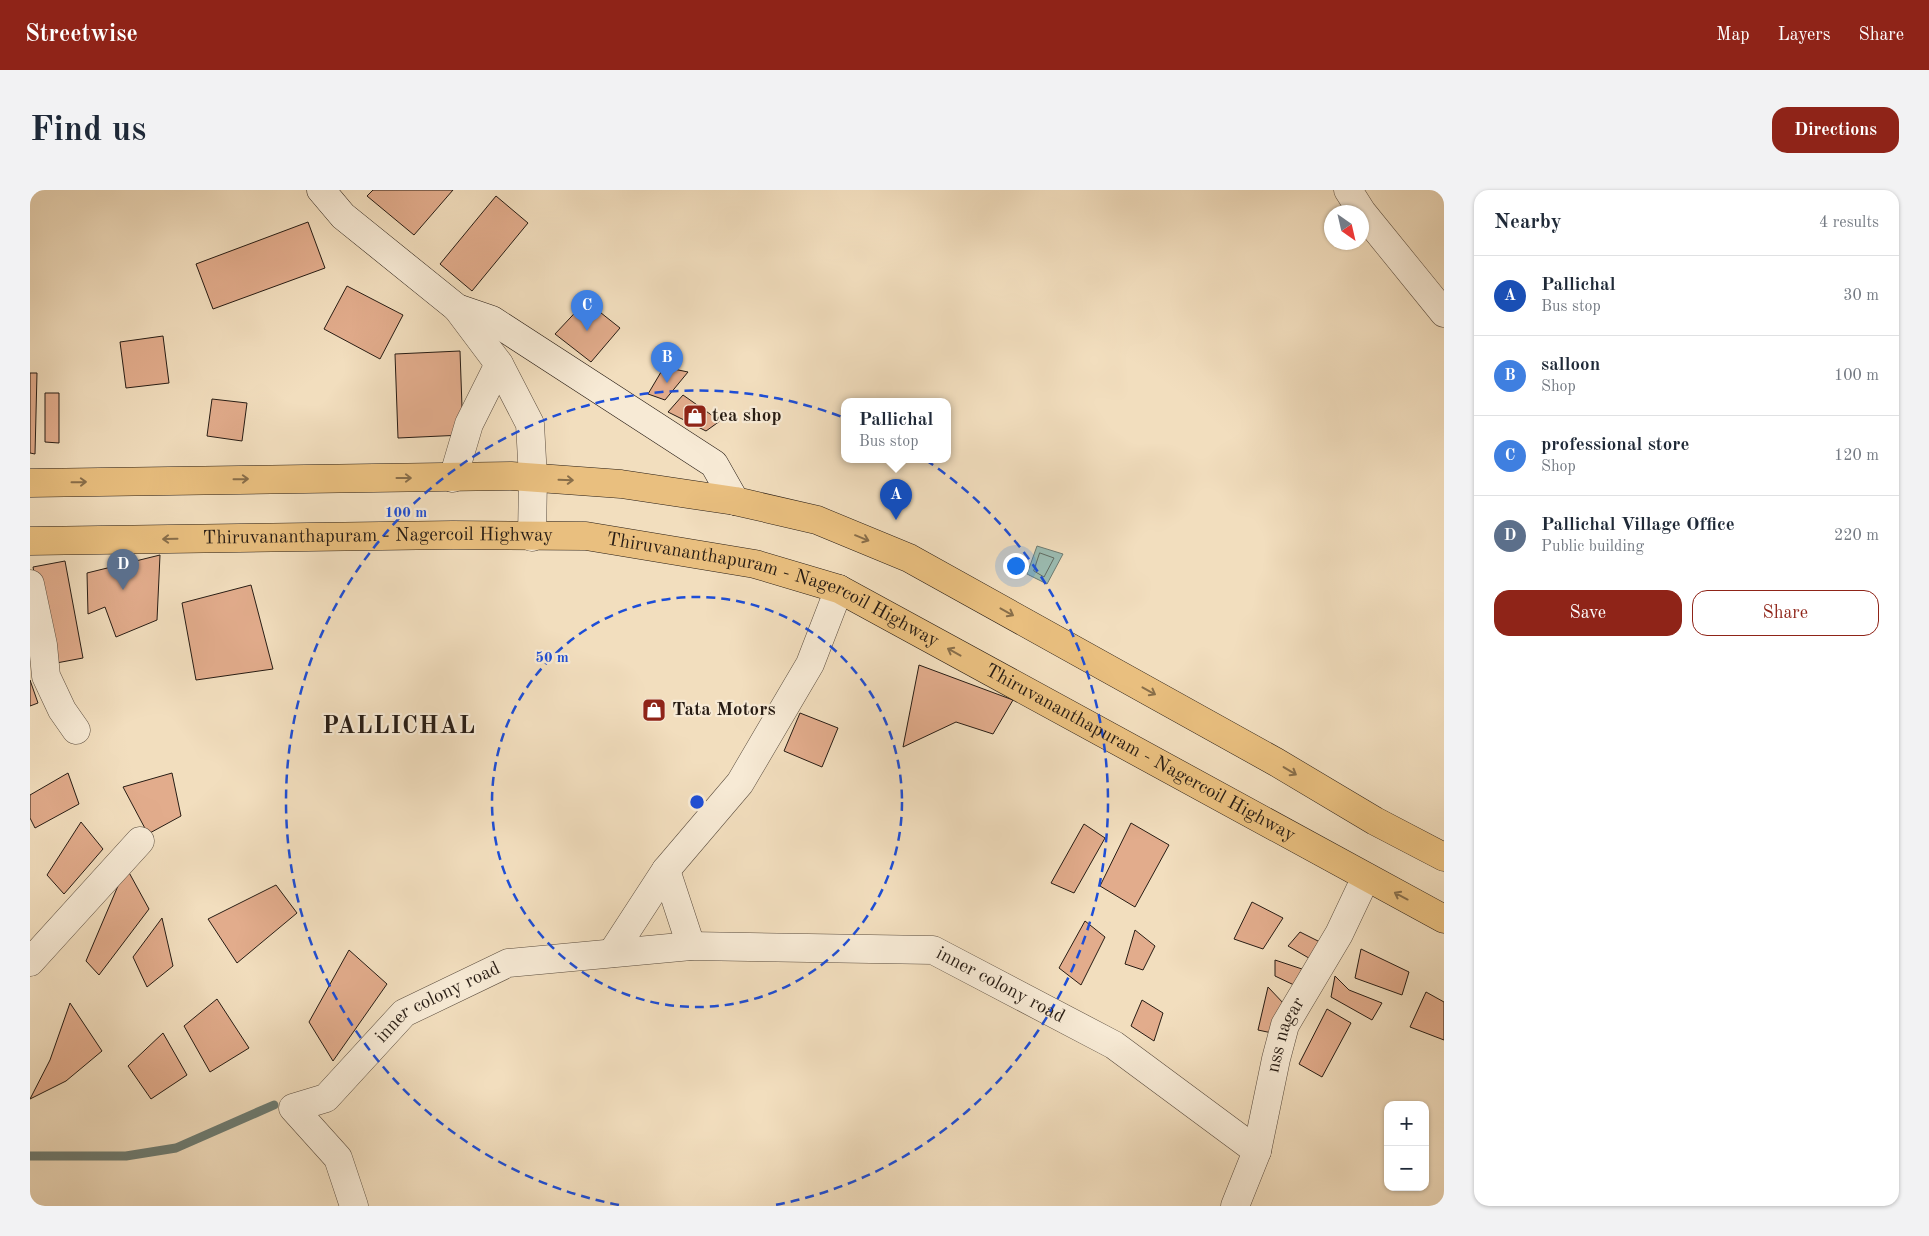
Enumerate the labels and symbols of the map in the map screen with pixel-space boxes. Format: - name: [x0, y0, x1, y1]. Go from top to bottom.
- north arrow: [1324, 205, 1369, 250]
- pin: C: [571, 290, 603, 331]
- pin: B: [651, 342, 683, 383]
- shop icon: tea shop: [682, 403, 708, 429]
- place label: tea shop: [712, 407, 782, 426]
- one-way arrow: [395, 473, 411, 483]
- one-way arrow: [232, 474, 249, 484]
- one-way arrow: [558, 475, 574, 484]
- one-way arrow: [70, 477, 86, 487]
- pin: A: [880, 479, 912, 520]
- text: 100 m: [385, 506, 427, 521]
- street label: Thiruvananthapuram - Nagercoil Highway: [203, 525, 553, 548]
- street label: Thiruvananthapuram - Nagercoil Highway: [605, 530, 942, 651]
- one-way arrow: [163, 534, 179, 544]
- one-way arrow: [854, 534, 869, 544]
- pin: D: [107, 549, 139, 590]
- your location: [1003, 553, 1029, 579]
- one-way arrow: [999, 607, 1014, 617]
- one-way arrow: [947, 647, 962, 657]
- text: 50 m: [535, 651, 569, 666]
- street label: Thiruvananthapuram - Nagercoil Highway: [982, 661, 1298, 845]
- one-way arrow: [1141, 686, 1156, 696]
- shop icon: Tata Motors: [641, 697, 667, 723]
- place label: Tata Motors: [672, 701, 776, 720]
- district label: PALLICHAL: [322, 715, 476, 739]
- one-way arrow: [1283, 766, 1297, 776]
- centre of rings: [688, 793, 706, 811]
- one-way arrow: [1394, 891, 1409, 900]
- street label: inner colony road: [933, 944, 1068, 1027]
- street label: inner colony road: [372, 959, 503, 1047]
- street label: nss nagar: [1264, 994, 1309, 1074]

